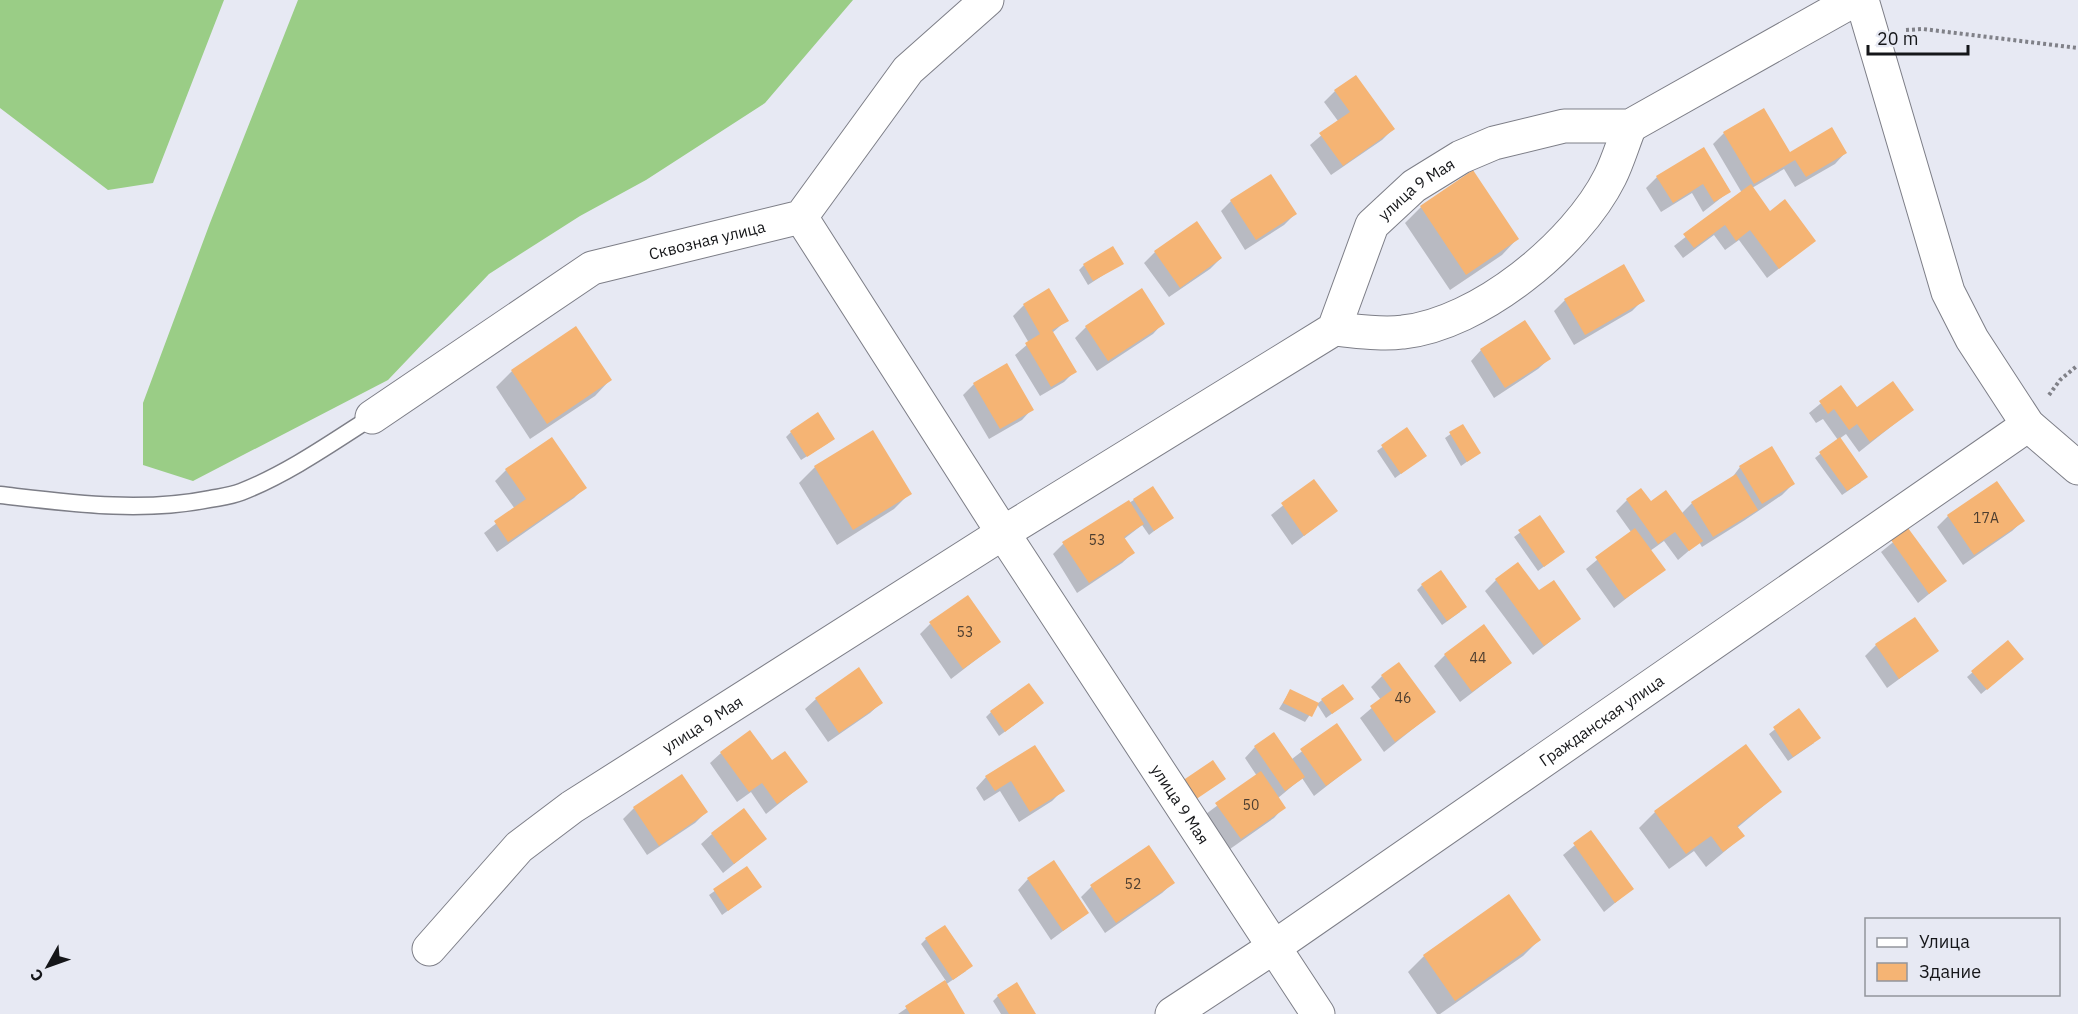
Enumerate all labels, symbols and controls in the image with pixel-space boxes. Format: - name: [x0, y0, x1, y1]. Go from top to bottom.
- scale bar: [1868, 18, 1968, 56]
- text: 20 m: [1877, 27, 1919, 50]
- street label: улица 9 Мая: [1374, 153, 1458, 225]
- street label: Сквозная улица: [647, 216, 768, 264]
- house number: 17А: [1973, 509, 1999, 527]
- house number: 53: [1089, 531, 1105, 549]
- house number: 53: [957, 623, 973, 641]
- house number: 44: [1470, 649, 1486, 667]
- street label: Гражданская улица: [1535, 670, 1668, 770]
- house number: 46: [1395, 689, 1411, 707]
- street label: улица 9 Мая: [658, 691, 746, 757]
- street label: улица 9 Мая: [1147, 760, 1214, 848]
- house number: 50: [1243, 796, 1259, 814]
- house number: 52: [1125, 875, 1141, 893]
- legend: [1865, 918, 2060, 996]
- text: Улица: [1919, 930, 1970, 953]
- north arrow: [18, 936, 78, 996]
- text: Здание: [1919, 960, 1981, 983]
- text: С: [25, 965, 48, 986]

